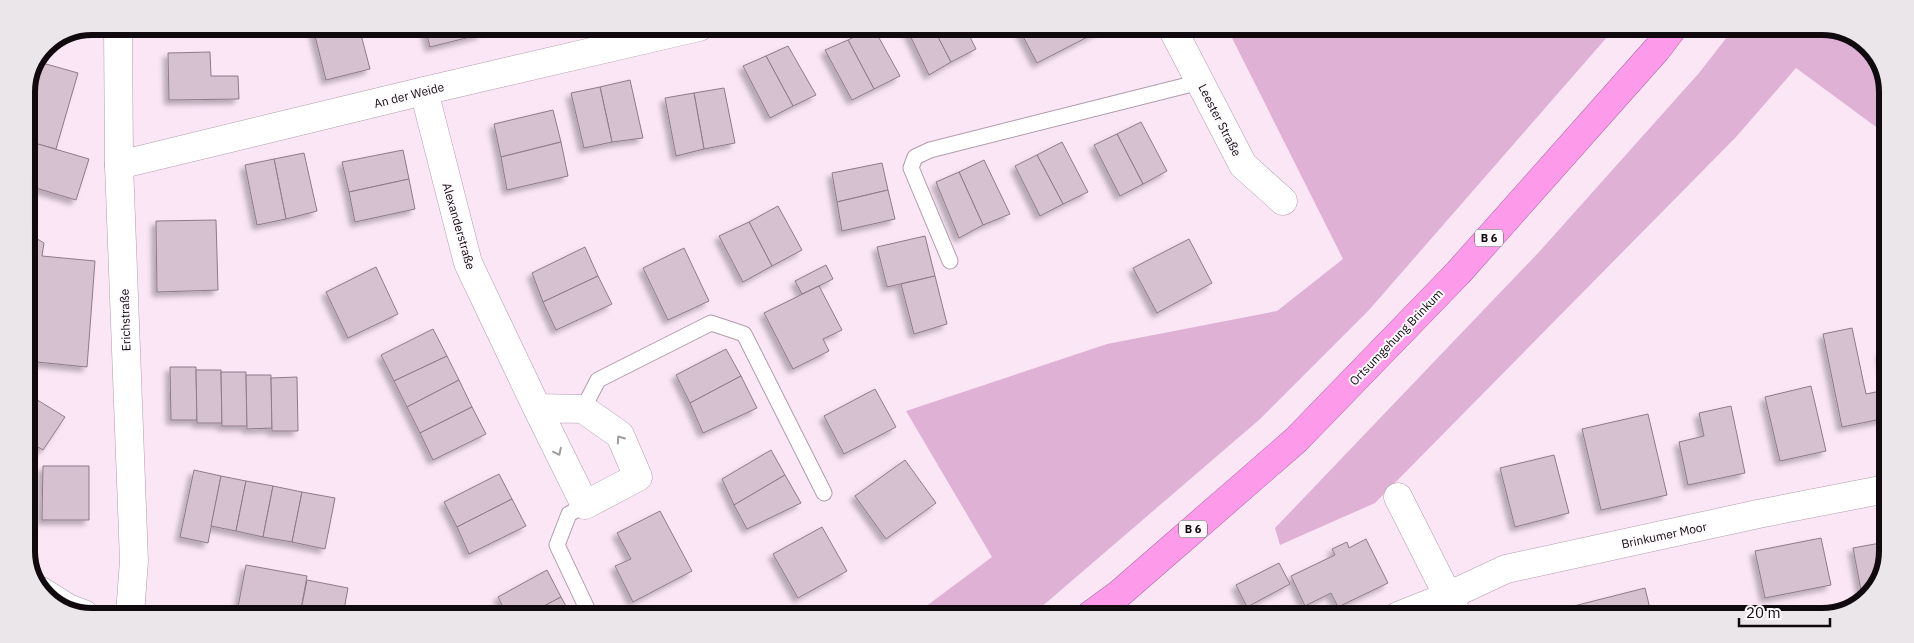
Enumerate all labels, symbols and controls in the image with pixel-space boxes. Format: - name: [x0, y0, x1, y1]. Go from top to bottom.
- street label: An der Weide: [372, 79, 446, 111]
- street label: Leester Straße: [1195, 81, 1245, 159]
- street label: Alexanderstraße: [439, 181, 479, 272]
- road number: B 6: [1475, 230, 1503, 247]
- street label: Ortsumgehung Brinkum: [1346, 286, 1446, 388]
- street label: Erichstraße: [116, 288, 134, 351]
- one-way arrow: [617, 435, 626, 445]
- one-way arrow: [552, 447, 563, 456]
- street label: Brinkumer Moor: [1620, 518, 1709, 551]
- road number: B 6: [1179, 520, 1207, 538]
- scale bar: [1739, 596, 1830, 628]
- text: 20 m: [1746, 603, 1781, 622]

